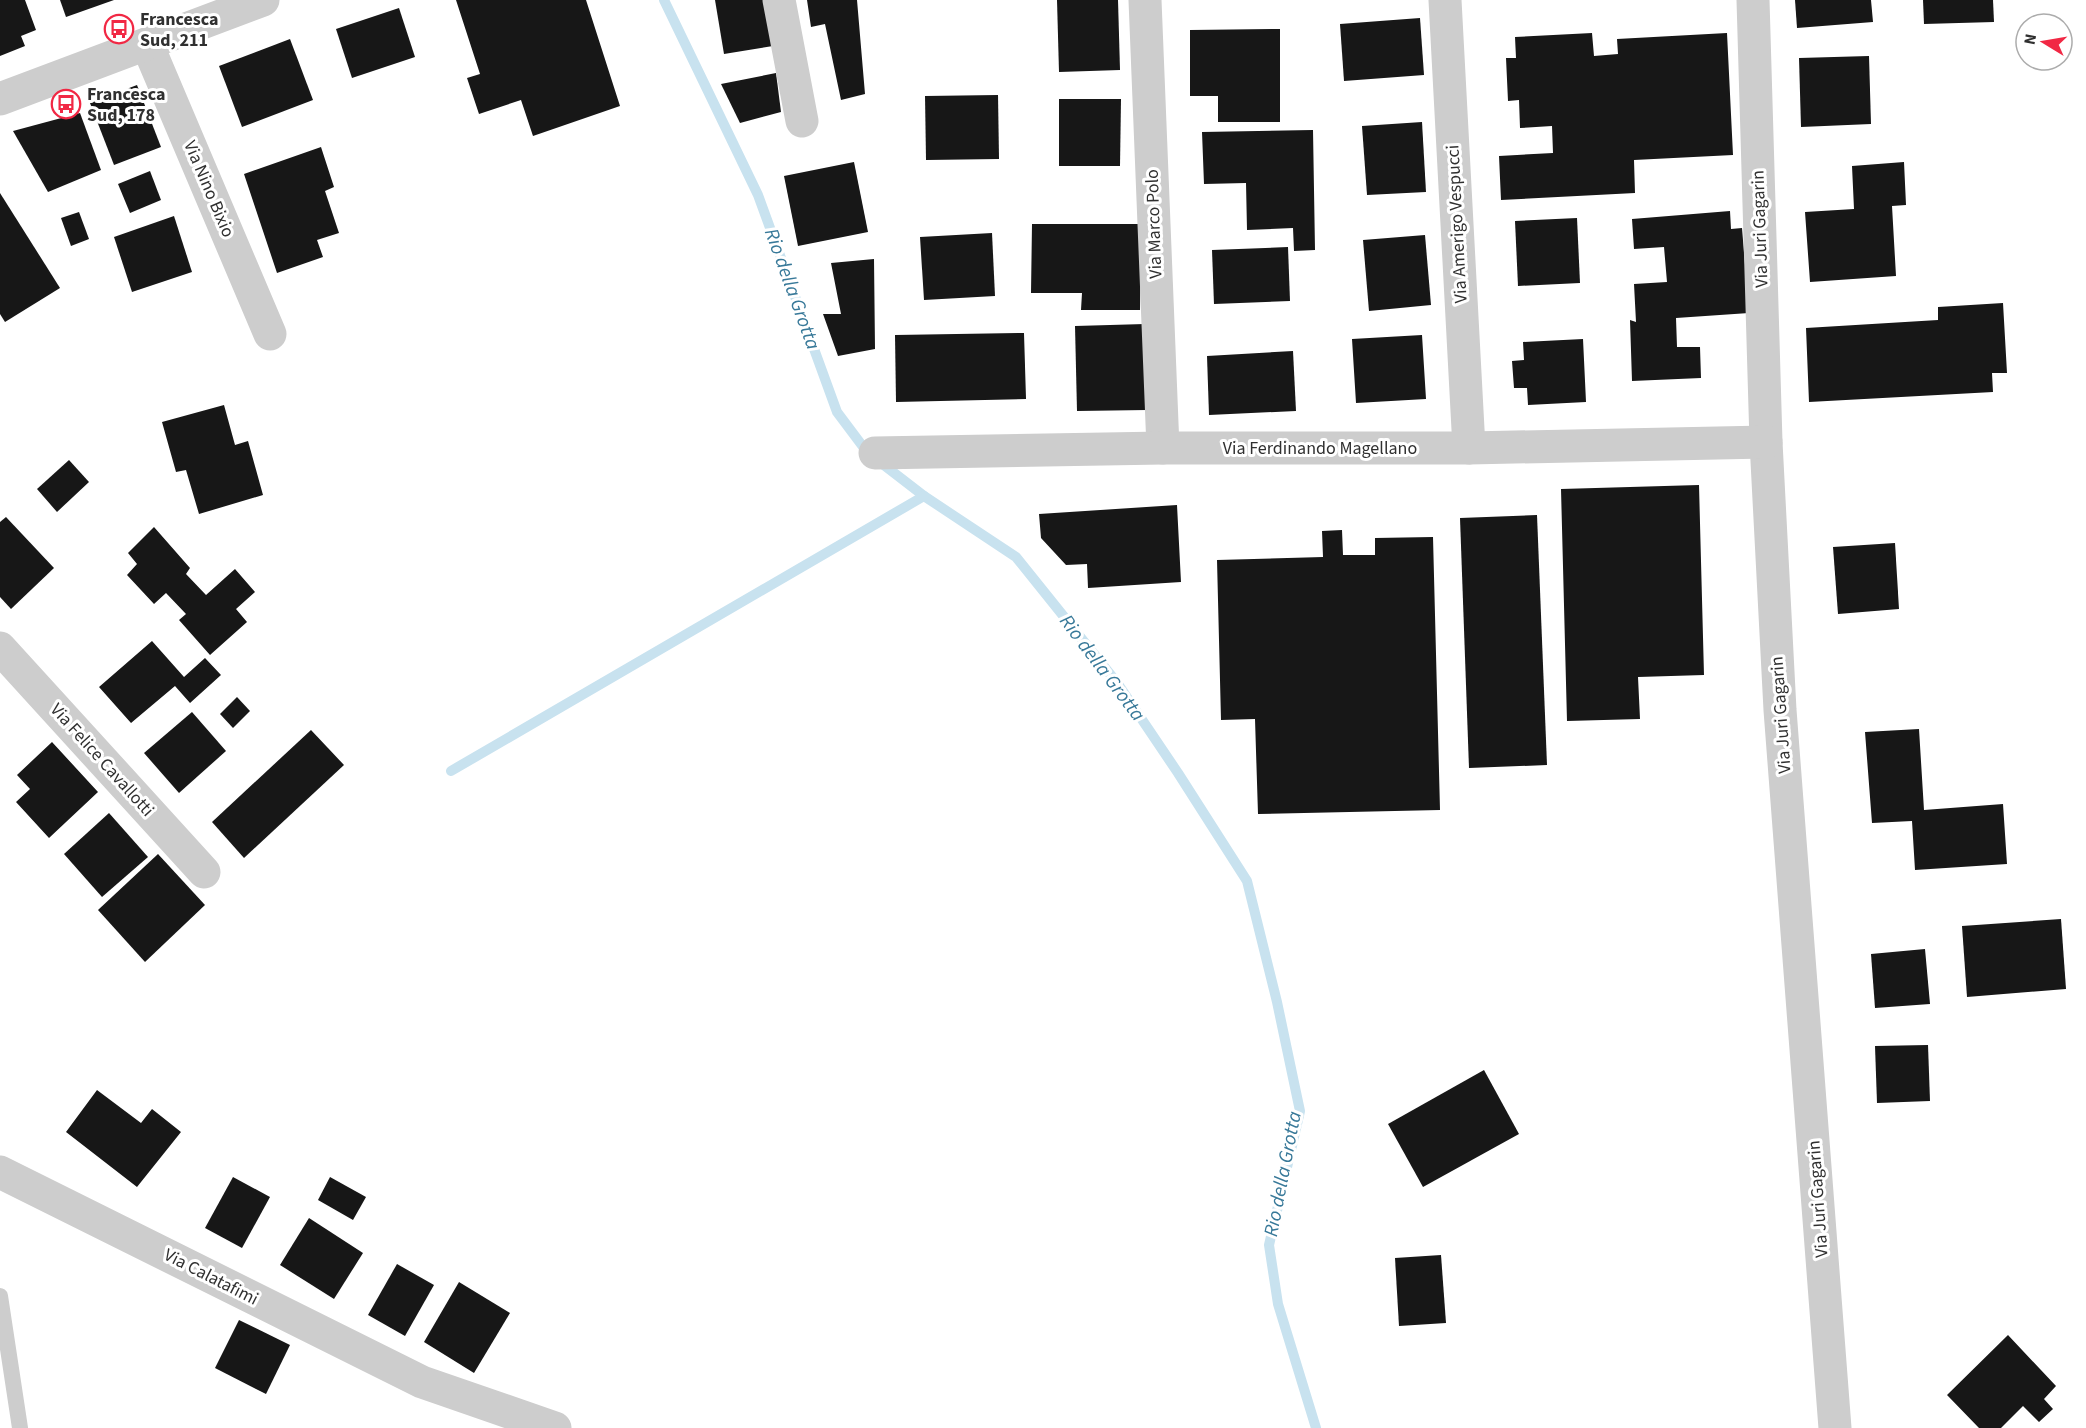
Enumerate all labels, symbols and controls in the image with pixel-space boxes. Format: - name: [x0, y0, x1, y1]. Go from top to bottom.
- place label: Francesca Sud, 211: [140, 7, 218, 53]
- north arrow: [2014, 12, 2074, 72]
- bus stop icon: Francesca Sud, 211: [103, 13, 135, 45]
- text: N: [2018, 32, 2042, 47]
- place label: Francesca Sud, 178: [87, 82, 165, 128]
- bus stop icon: Francesca Sud, 178: [50, 88, 82, 120]
- street label: Via Nino Bixio: [177, 137, 241, 241]
- street label: Via Amerigo Vespucci: [1440, 144, 1474, 304]
- street label: Via Marco Polo: [1140, 169, 1168, 279]
- street label: Via Juri Gagarin: [1745, 170, 1775, 288]
- water label: Rio della Grotta: [757, 224, 827, 354]
- street label: Via Ferdinando Magellano: [1223, 436, 1417, 461]
- water label: Rio della Grotta: [1053, 609, 1152, 727]
- street label: Via Juri Gagarin: [1764, 655, 1798, 775]
- street label: Via Felice Cavallotti: [44, 698, 160, 822]
- water label: Rio della Grotta: [1257, 1109, 1309, 1239]
- street label: Via Juri Gagarin: [1801, 1139, 1835, 1259]
- street label: Via Calatafimi: [159, 1242, 263, 1312]

